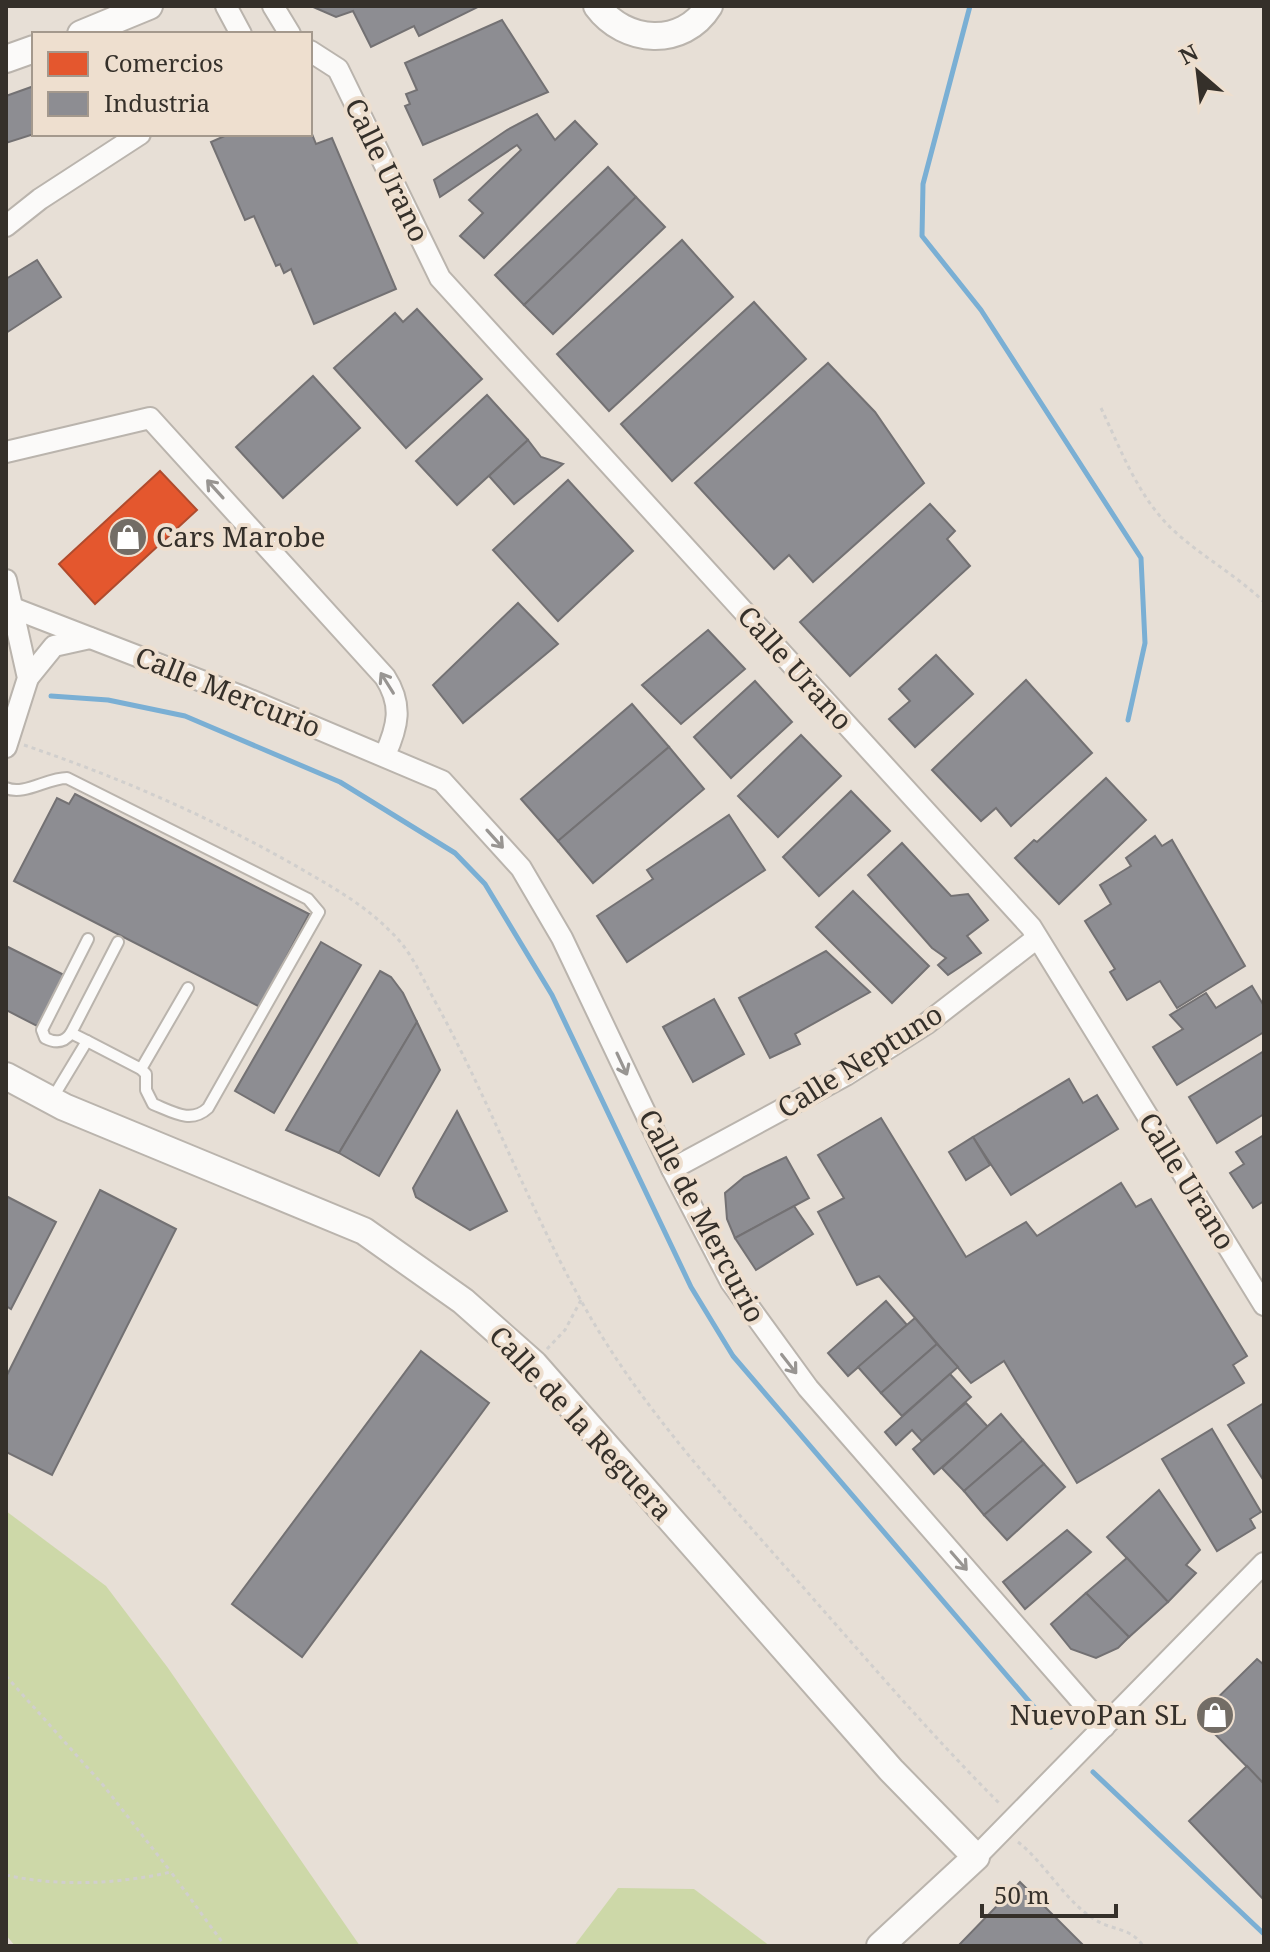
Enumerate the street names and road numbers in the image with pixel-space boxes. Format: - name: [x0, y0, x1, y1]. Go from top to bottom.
- street label: Calle Urano: [337, 91, 439, 248]
- street label: Calle Urano: [730, 597, 862, 738]
- street label: Calle Mercurio: [130, 637, 327, 746]
- street label: Calle Neptuno: [770, 994, 949, 1126]
- street label: Calle de Mercurio: [631, 1102, 775, 1329]
- street label: Calle Urano: [1131, 1105, 1245, 1256]
- street label: Calle de la Reguera: [481, 1317, 682, 1528]

